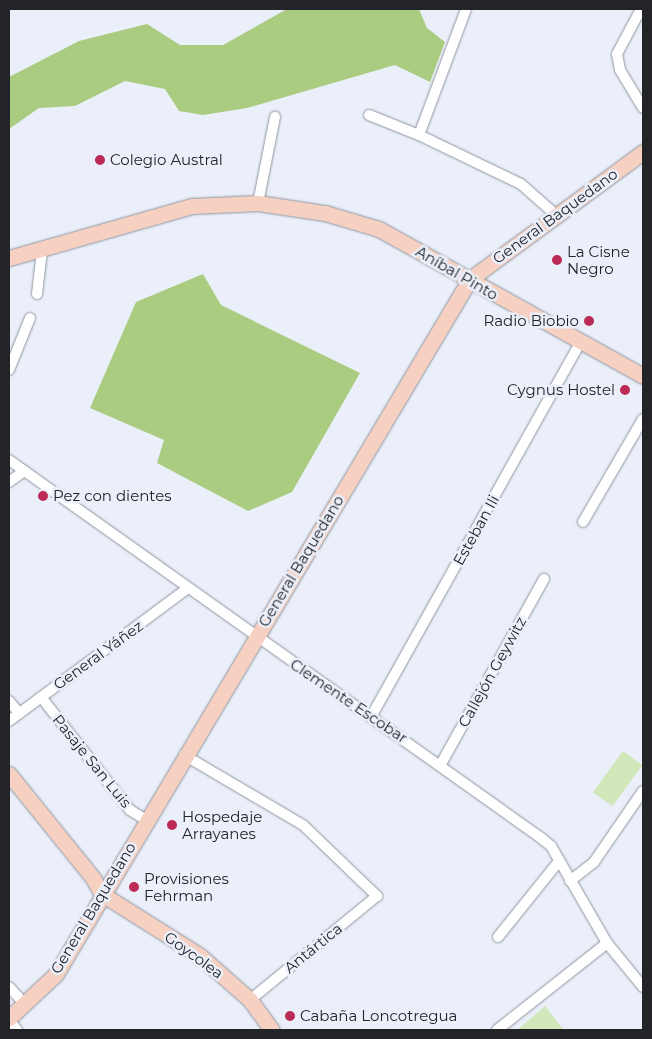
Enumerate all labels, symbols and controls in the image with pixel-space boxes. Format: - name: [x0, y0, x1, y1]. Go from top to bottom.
- place label: Colegio Austral: [110, 151, 223, 169]
- marker: Colegio Austral: [94, 154, 106, 166]
- street label: General Baquedano: [489, 165, 621, 267]
- street label: Aníbal Pinto: [413, 242, 501, 304]
- place label: La Cisne Negro: [567, 242, 630, 277]
- marker: La Cisne Negro: [551, 254, 563, 266]
- place label: Radio Biobio: [483, 312, 579, 330]
- marker: Radio Biobio: [583, 315, 595, 327]
- place label: Cygnus Hostel: [507, 381, 615, 399]
- marker: Cygnus Hostel: [619, 384, 631, 396]
- place label: Pez con dientes: [53, 487, 172, 505]
- marker: Pez con dientes: [37, 490, 49, 502]
- street label: General Baquedano: [255, 492, 347, 630]
- street label: Esteban Ili: [449, 492, 503, 568]
- street label: Callejón Geywitz: [454, 614, 530, 730]
- street label: General Yáñez: [50, 616, 146, 694]
- street label: Clemente Escobar: [287, 655, 411, 747]
- street label: Pasaje San Luis: [49, 711, 135, 811]
- place label: Hospedaje Arrayanes: [182, 807, 262, 842]
- marker: Hospedaje Arrayanes: [166, 819, 178, 831]
- street label: General Baquedano: [47, 839, 139, 977]
- place label: Provisiones Fehrman: [144, 869, 229, 904]
- marker: Provisiones Fehrman: [128, 881, 140, 893]
- street label: Antártica: [280, 919, 346, 977]
- street label: Goycolea: [161, 928, 227, 982]
- place label: Cabaña Loncotregua: [300, 1007, 457, 1025]
- marker: Cabaña Loncotregua: [284, 1010, 296, 1022]

